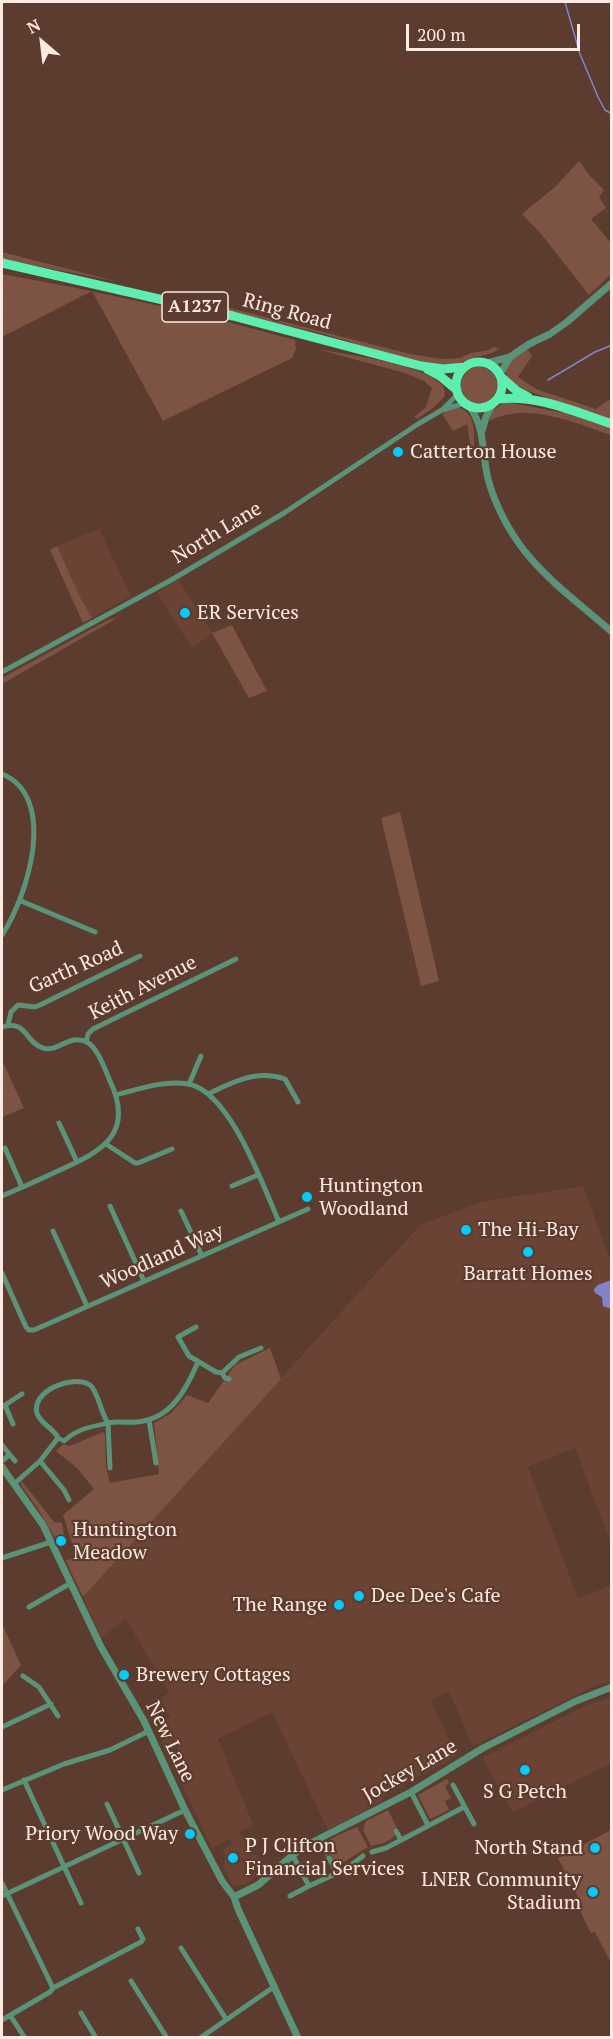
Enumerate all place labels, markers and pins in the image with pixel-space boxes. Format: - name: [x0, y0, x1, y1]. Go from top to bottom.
- place label: Catterton House: [410, 440, 557, 464]
- marker: Catterton House: [391, 445, 405, 459]
- place label: ER Services: [197, 601, 299, 625]
- marker: ER Services: [178, 606, 192, 620]
- place label: Huntington Woodland: [319, 1174, 423, 1221]
- marker: Huntington Woodland: [300, 1190, 314, 1204]
- place label: The Hi-Bay: [478, 1218, 579, 1242]
- marker: The Hi-Bay: [459, 1223, 473, 1237]
- marker: Barratt Homes: [521, 1245, 535, 1259]
- place label: Barratt Homes: [463, 1262, 593, 1286]
- place label: Huntington Meadow: [73, 1518, 177, 1565]
- marker: Huntington Meadow: [54, 1534, 68, 1548]
- place label: Dee Dee's Cafe: [371, 1584, 501, 1608]
- marker: Dee Dee's Cafe: [352, 1589, 366, 1603]
- place label: The Range: [233, 1593, 327, 1617]
- marker: The Range: [332, 1598, 346, 1612]
- place label: Brewery Cottages: [136, 1663, 291, 1687]
- marker: Brewery Cottages: [117, 1668, 131, 1682]
- marker: S G Petch: [518, 1763, 532, 1777]
- place label: S G Petch: [483, 1780, 567, 1804]
- place label: Priory Wood Way: [25, 1822, 178, 1846]
- marker: Priory Wood Way: [183, 1827, 197, 1841]
- place label: P J Clifton Financial Services: [245, 1834, 405, 1881]
- place label: North Stand: [474, 1836, 583, 1860]
- marker: North Stand: [588, 1841, 602, 1855]
- marker: P J Clifton Financial Services: [226, 1851, 240, 1865]
- place label: LNER Community Stadium: [421, 1868, 581, 1915]
- marker: LNER Community Stadium: [586, 1885, 600, 1899]

